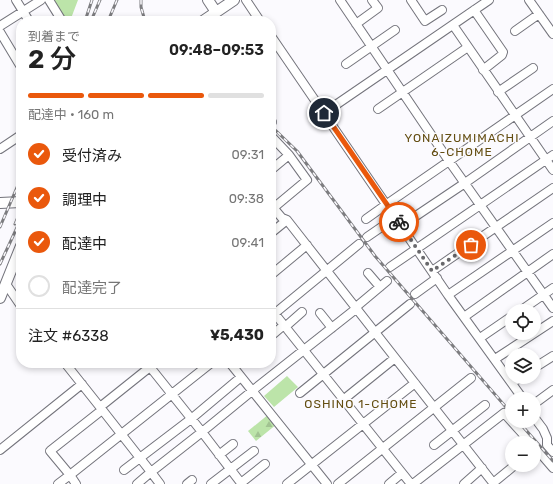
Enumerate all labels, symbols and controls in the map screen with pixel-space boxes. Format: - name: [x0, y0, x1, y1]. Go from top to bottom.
- text: 到着まで: [28, 29, 80, 44]
- text: 09:48–09:53: [169, 41, 264, 59]
- text: 2 分: [28, 44, 76, 75]
- pin: [307, 96, 341, 130]
- icon: home: [313, 102, 335, 124]
- text: 配達中 · 160 m: [28, 107, 114, 122]
- district label: YONAIZUMIMACHI 6-CHOME: [405, 131, 519, 159]
- icon: check: [28, 143, 50, 165]
- text: 受付済み: [62, 147, 122, 165]
- text: 09:31: [232, 147, 264, 162]
- icon: check: [28, 187, 50, 209]
- text: 調理中: [62, 191, 107, 209]
- text: 09:38: [229, 191, 264, 206]
- courier: [379, 202, 419, 242]
- icon: bike: [388, 211, 410, 233]
- pin: [454, 228, 488, 262]
- icon: check: [28, 231, 50, 253]
- icon: bag: [460, 234, 482, 256]
- text: 配達中: [62, 235, 107, 253]
- text: 09:41: [231, 235, 264, 250]
- text: 配達完了: [62, 279, 122, 297]
- map controls: [505, 304, 541, 472]
- button: locate: [505, 304, 541, 340]
- text: ¥5,430: [210, 326, 264, 344]
- text: 注文 #6338: [28, 327, 109, 345]
- button: layers: [505, 348, 541, 384]
- button: +: [505, 392, 541, 428]
- district label: OSHINO 1-CHOME: [304, 397, 418, 411]
- button: −: [505, 436, 541, 472]

